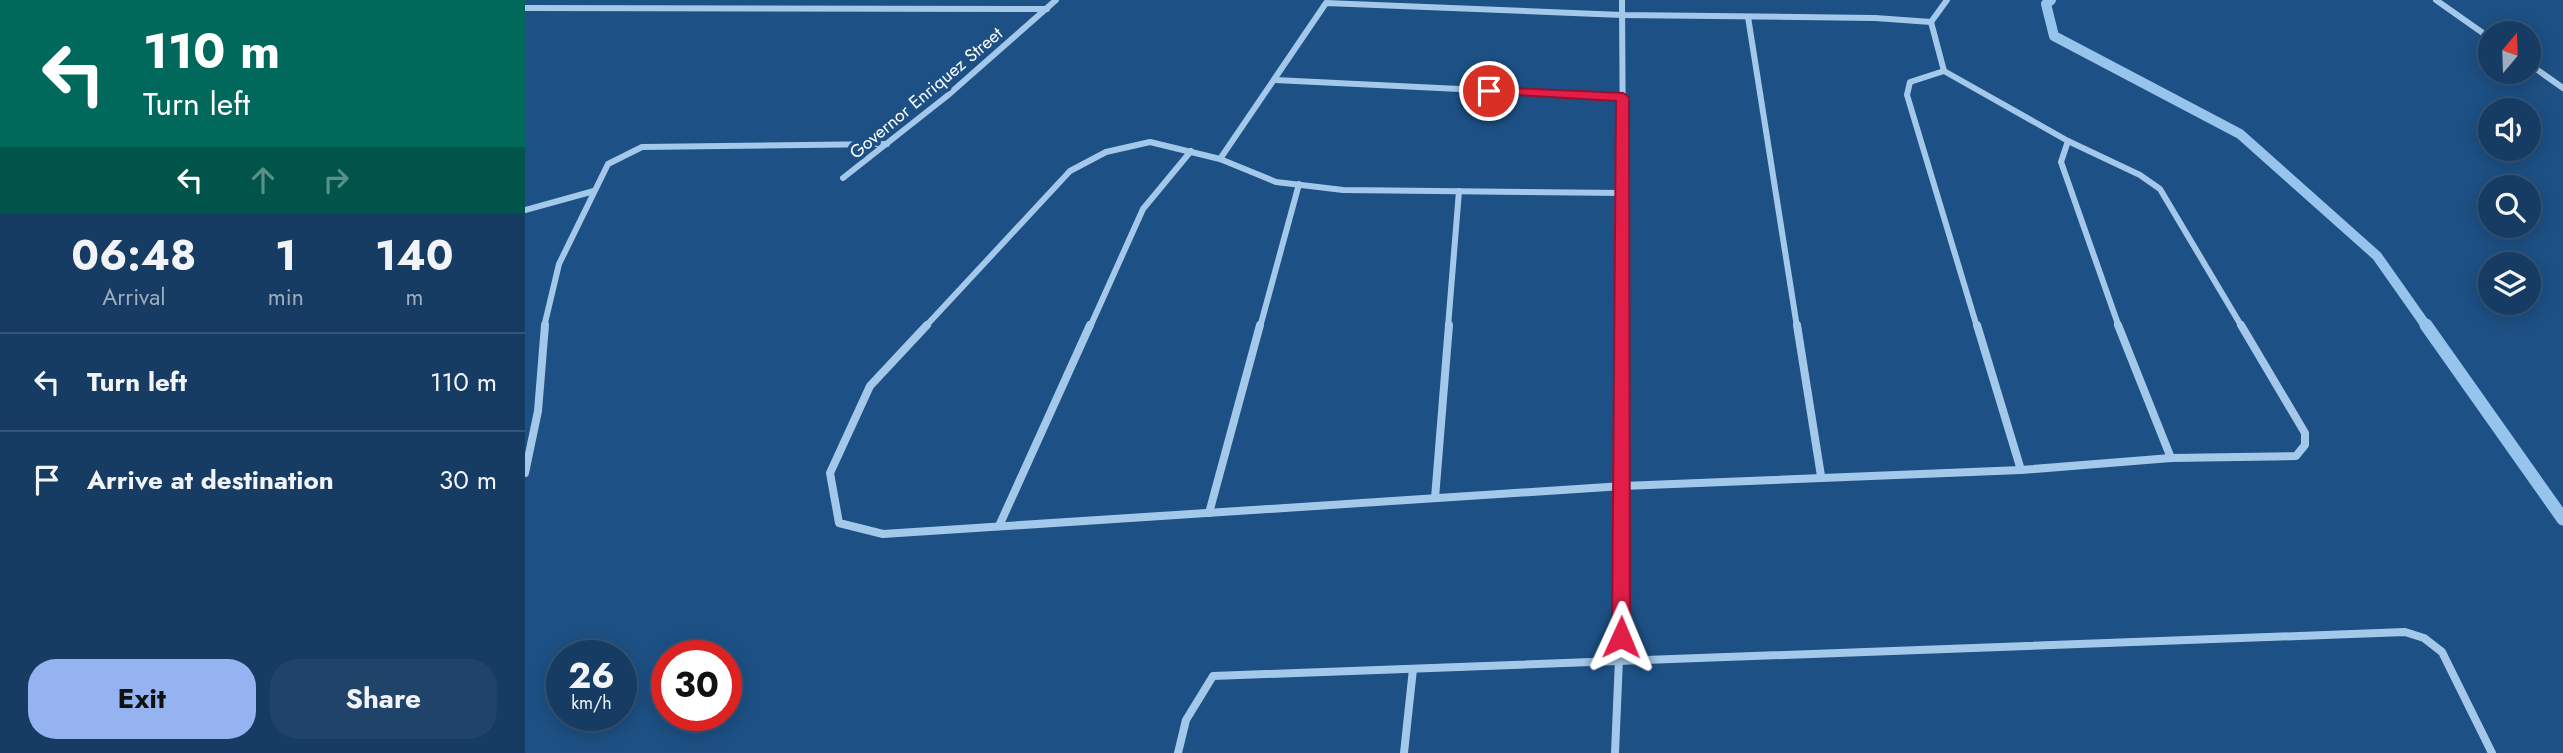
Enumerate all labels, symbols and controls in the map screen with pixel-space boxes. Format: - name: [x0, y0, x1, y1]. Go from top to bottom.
- text: 110 m: [143, 16, 280, 86]
- street label: Governor Enriquez Street: [844, 21, 1009, 165]
- north arrow: [2478, 21, 2541, 84]
- map controls: [2478, 21, 2541, 315]
- icon: left: [28, 28, 119, 119]
- pin: [1459, 61, 1519, 121]
- icon: arrive: [1470, 72, 1508, 110]
- text: Turn left: [143, 81, 250, 127]
- button: sound: [2478, 98, 2541, 161]
- icon: left: [171, 161, 209, 199]
- icon: ahead: [244, 161, 282, 199]
- icon: right: [317, 161, 355, 199]
- button: search: [2478, 175, 2541, 238]
- text: 06:48: [71, 225, 196, 286]
- text: 1: [275, 225, 296, 286]
- text: 140: [375, 225, 454, 286]
- button: layers: [2478, 252, 2541, 315]
- text: Arrival: [102, 280, 166, 314]
- text: min: [268, 280, 304, 314]
- text: m: [405, 280, 423, 314]
- icon: left: [28, 363, 66, 401]
- text: Turn left: [87, 363, 187, 401]
- text: 110 m: [430, 363, 497, 401]
- icon: arrive: [28, 461, 66, 499]
- text: Arrive at destination: [87, 461, 334, 499]
- text: 30 m: [439, 461, 497, 499]
- position arrow: [1584, 600, 1658, 674]
- speed limit sign: 30: [651, 640, 742, 731]
- text: 26: [568, 651, 615, 701]
- button: Exit: [28, 659, 256, 739]
- button: Share: [270, 659, 497, 739]
- text: km/h: [571, 690, 612, 716]

